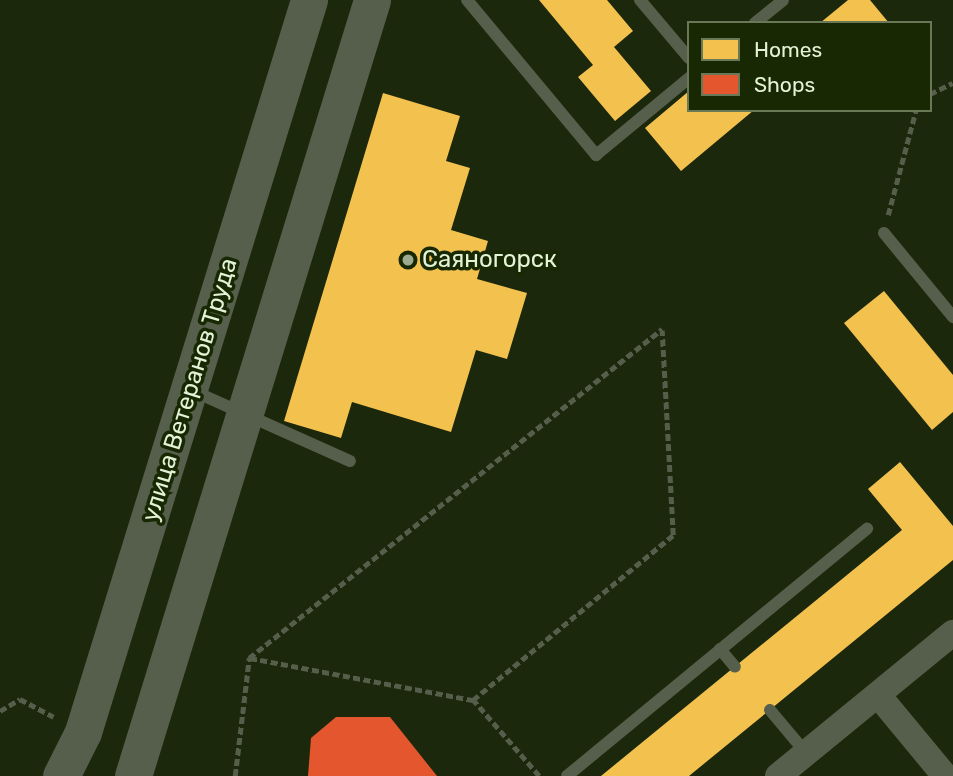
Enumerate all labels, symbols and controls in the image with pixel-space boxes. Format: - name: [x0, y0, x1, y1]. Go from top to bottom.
- legend: [687, 21, 932, 112]
- text: Homes: [754, 37, 822, 62]
- text: Shops: [754, 72, 815, 97]
- place label: Саяногорск: [422, 246, 557, 274]
- marker: Саяногорск: [400, 252, 416, 268]
- street label: улица Ветеранов Труда: [136, 255, 244, 525]

